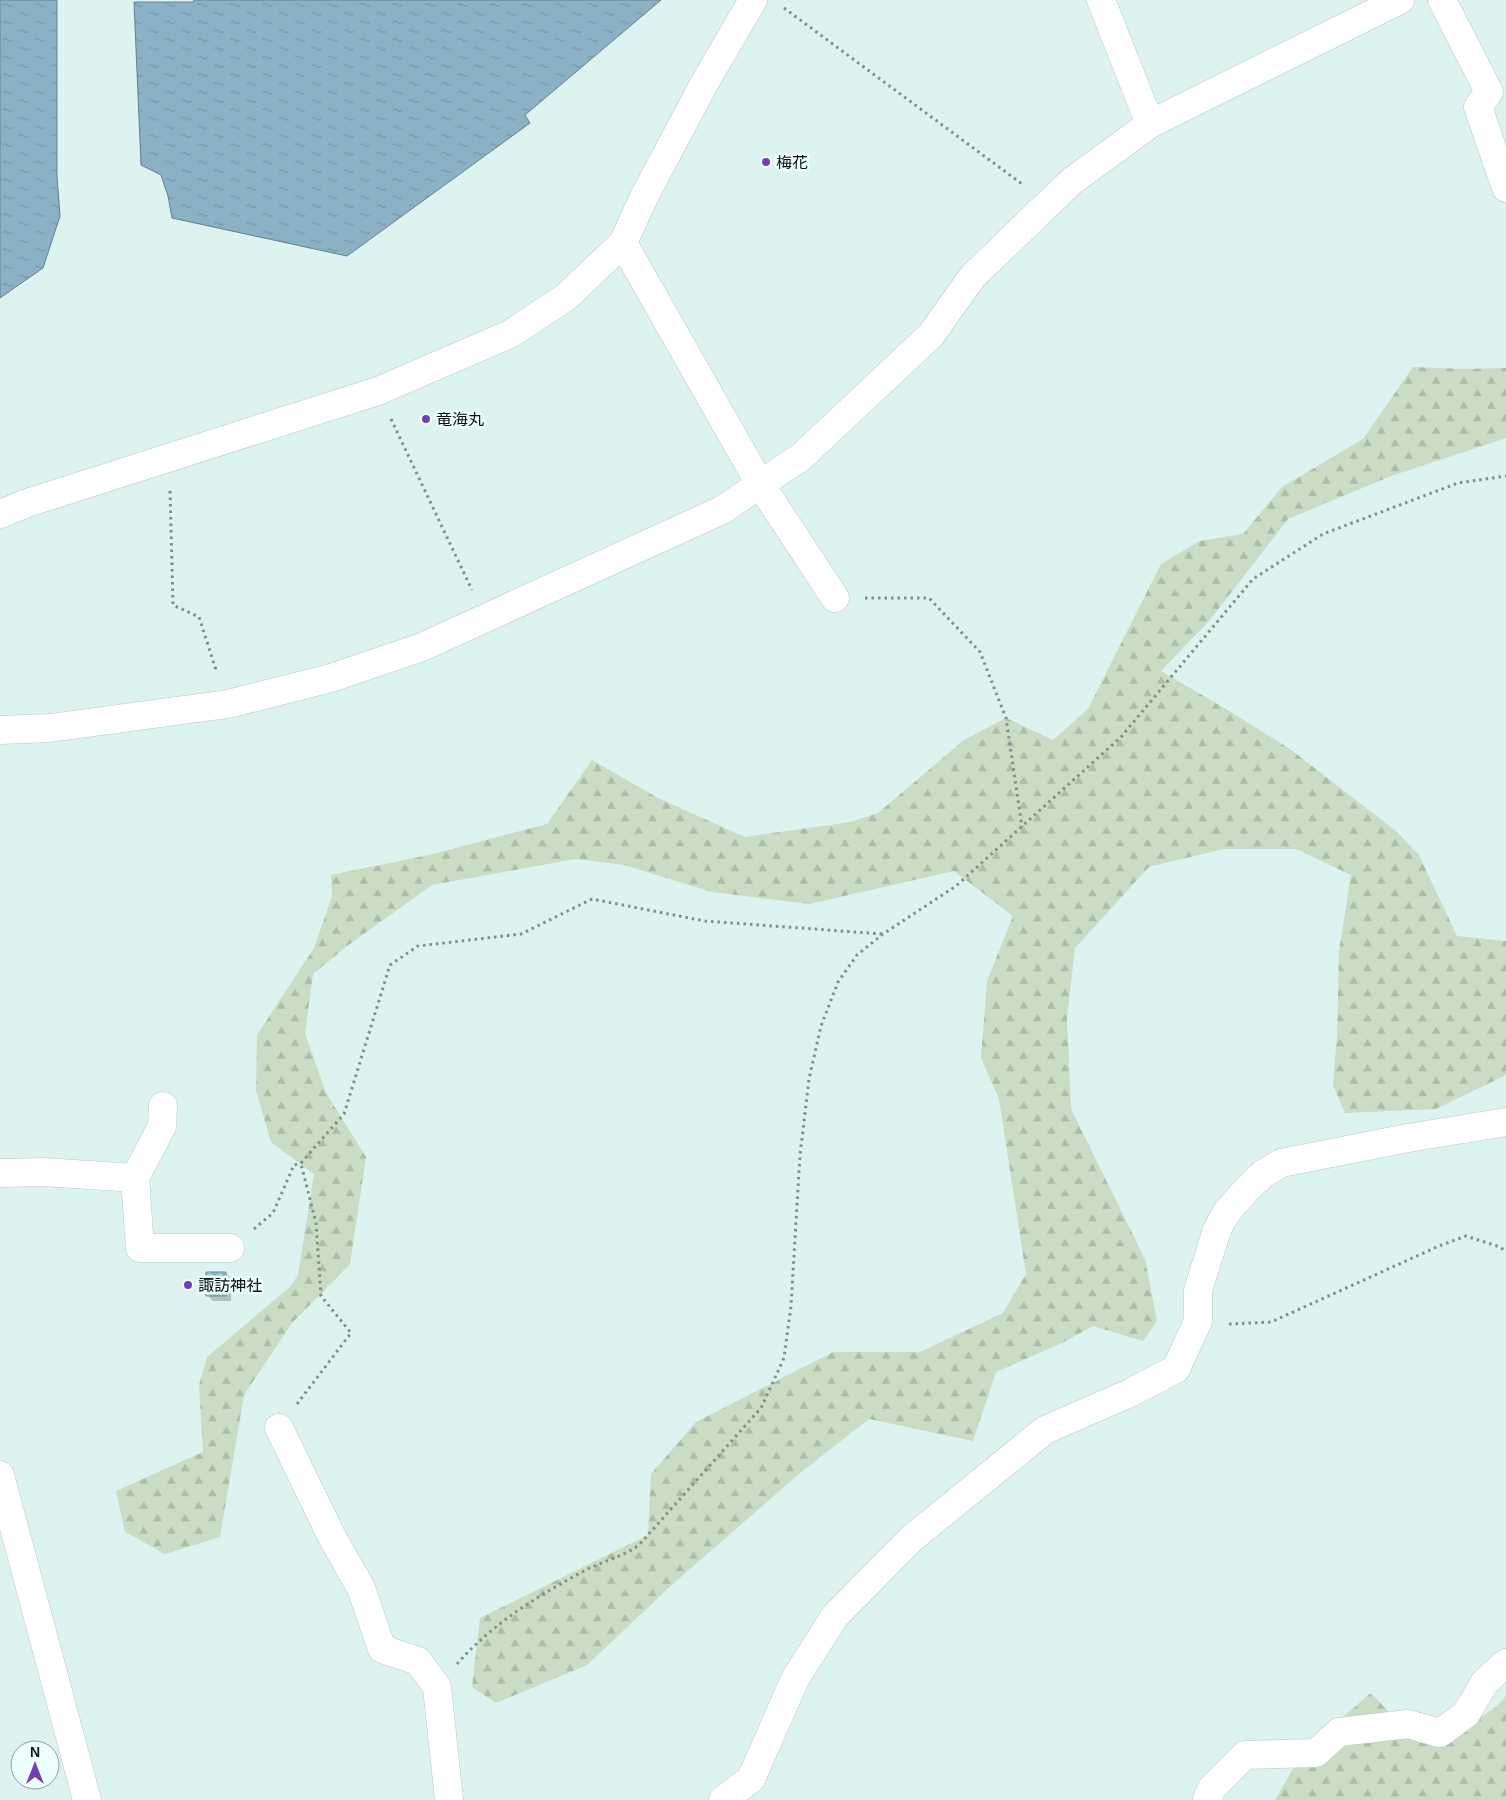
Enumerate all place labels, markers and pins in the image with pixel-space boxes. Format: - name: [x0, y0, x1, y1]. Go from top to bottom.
- place label: 梅花: [776, 154, 808, 171]
- marker: 梅花: [760, 156, 772, 168]
- place label: 竜海丸: [436, 411, 484, 428]
- marker: 竜海丸: [420, 413, 432, 425]
- place label: 諏訪神社: [198, 1277, 262, 1294]
- marker: 諏訪神社: [182, 1279, 194, 1291]

